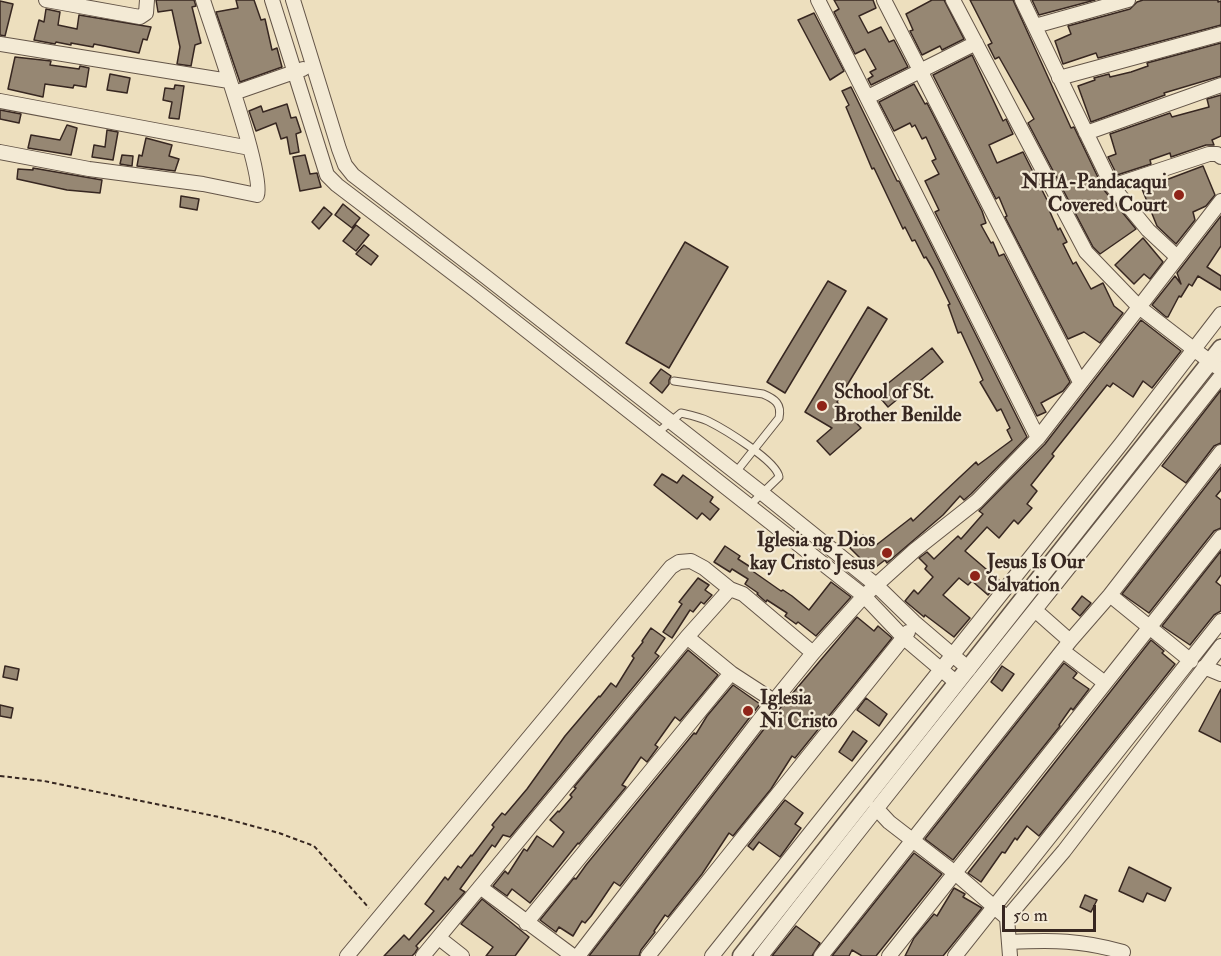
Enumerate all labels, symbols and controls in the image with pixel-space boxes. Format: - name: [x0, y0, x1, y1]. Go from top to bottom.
- place label: NHA-Pandacaqui Covered Court: [1021, 172, 1167, 219]
- marker: NHA-Pandacaqui Covered Court: [1172, 188, 1186, 202]
- place label: School of St. Brother Benilde: [834, 382, 961, 429]
- marker: School of St. Brother Benilde: [815, 399, 829, 413]
- place label: Iglesia ng Dios kay Cristo Jesus: [750, 530, 875, 577]
- marker: Iglesia ng Dios kay Cristo Jesus: [880, 546, 894, 560]
- place label: Jesus Is Our Salvation: [987, 552, 1085, 599]
- marker: Jesus Is Our Salvation: [968, 569, 982, 583]
- place label: Iglesia Ni Cristo: [760, 688, 837, 735]
- marker: Iglesia Ni Cristo: [741, 704, 755, 718]
- scale bar: [1005, 893, 1100, 931]
- text: 50 m: [1013, 904, 1048, 927]

